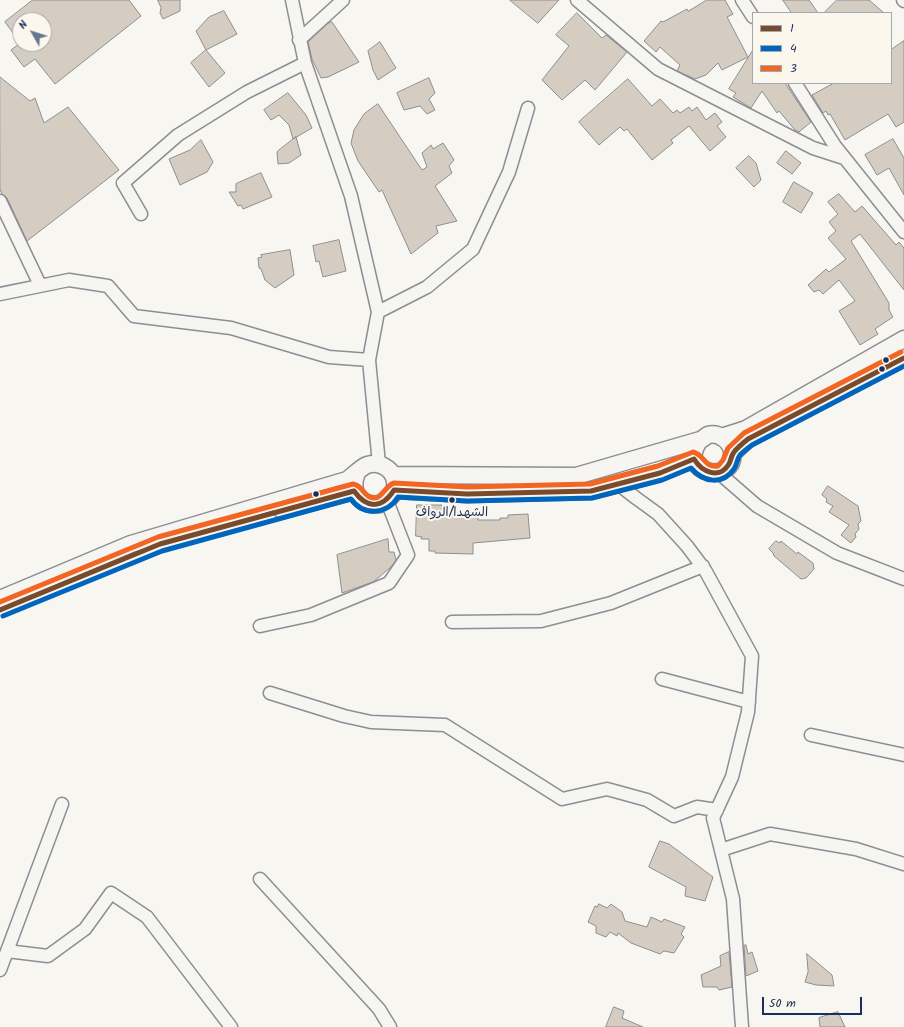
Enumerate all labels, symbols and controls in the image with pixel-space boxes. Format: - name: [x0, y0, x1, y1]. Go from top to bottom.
- north arrow: [12, 12, 52, 52]
- legend: [752, 12, 892, 84]
- text: N: [14, 17, 33, 33]
- text: 1: [790, 19, 794, 38]
- text: 4: [790, 39, 797, 58]
- text: 3: [790, 59, 797, 78]
- unlabelled marker: [881, 355, 891, 365]
- unlabelled marker: [877, 364, 887, 374]
- unlabelled marker: [311, 489, 321, 499]
- marker: الشهدا/الرواف: [447, 495, 457, 505]
- place label: الشهدا/الرواف: [416, 506, 488, 522]
- scale bar: [764, 989, 864, 1015]
- text: 50 m: [769, 994, 796, 1013]

